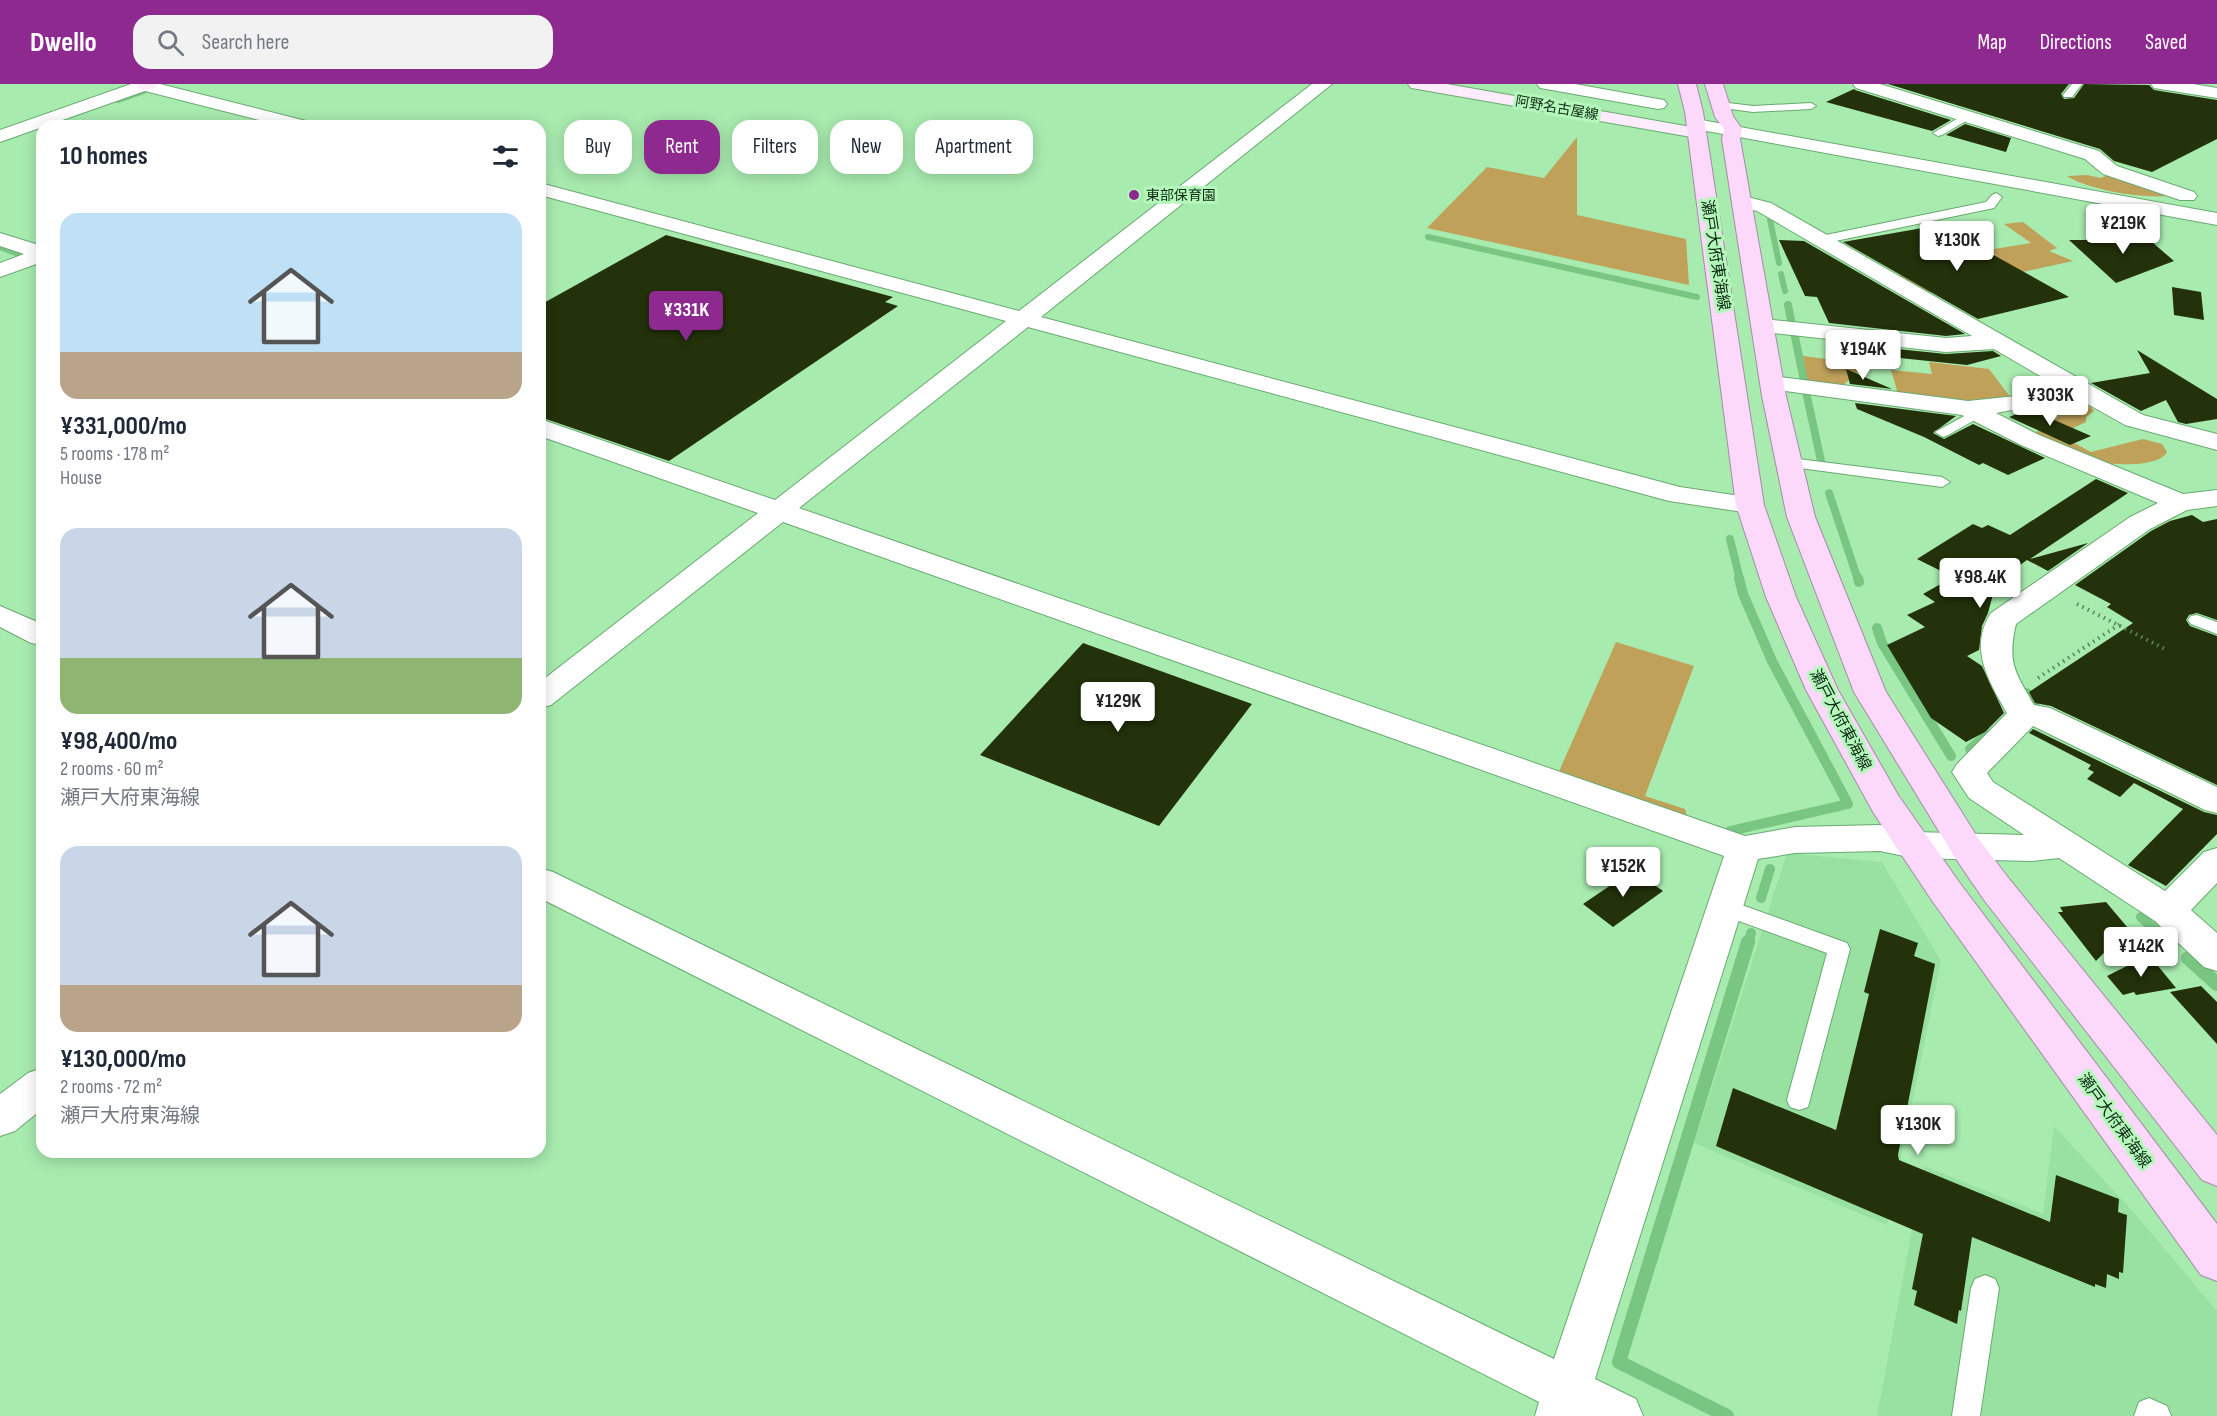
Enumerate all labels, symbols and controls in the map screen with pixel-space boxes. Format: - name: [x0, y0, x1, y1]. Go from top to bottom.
- search box: [133, 15, 553, 69]
- text: Dwello: [30, 26, 97, 59]
- icon: search: [154, 26, 187, 59]
- text: Search here: [202, 29, 289, 56]
- text: Map: [1977, 30, 2007, 55]
- text: Directions: [2040, 30, 2112, 55]
- text: Saved: [2145, 30, 2187, 55]
- street label: 阿野名古屋線: [1514, 92, 1600, 124]
- chip: Buy: [564, 120, 632, 174]
- chip: Rent: [644, 120, 720, 174]
- chip: Filters: [732, 120, 818, 174]
- chip: New: [830, 120, 903, 174]
- chip: Apartment: [915, 120, 1033, 174]
- icon: filters: [489, 140, 522, 173]
- text: 10 homes: [60, 141, 148, 172]
- place label: 東部保育園: [1146, 187, 1216, 204]
- marker: 東部保育園: [1127, 188, 1141, 202]
- street label: 瀬戸大府東海線: [1697, 198, 1733, 312]
- pin: ¥219K: [2081, 204, 2165, 255]
- text: ¥219K: [2100, 211, 2146, 235]
- pin: ¥130K: [1915, 221, 1999, 272]
- text: ¥130K: [1934, 228, 1980, 252]
- icon: home: [237, 252, 345, 360]
- pin: ¥331K: [644, 291, 728, 342]
- text: ¥331K: [663, 298, 709, 322]
- pin: ¥194K: [1821, 330, 1905, 381]
- text: ¥194K: [1840, 337, 1886, 361]
- pin: ¥303K: [2008, 376, 2092, 427]
- text: ¥303K: [2026, 383, 2074, 407]
- text: ¥331,000/mo: [60, 411, 187, 442]
- text: 5 rooms · 178 m²: [60, 442, 169, 466]
- text: House: [60, 466, 102, 490]
- pin: ¥98.4K: [1931, 558, 2029, 609]
- text: ¥98.4K: [1954, 565, 2006, 589]
- icon: home: [237, 567, 345, 675]
- street label: 瀬戸大府東海線: [1805, 666, 1875, 774]
- pin: ¥129K: [1076, 682, 1160, 733]
- text: ¥129K: [1095, 689, 1141, 713]
- text: ¥98,400/mo: [60, 726, 177, 757]
- text: 2 rooms · 60 m²: [60, 757, 164, 781]
- text: 瀬戸大府東海線: [60, 786, 200, 810]
- pin: ¥152K: [1581, 847, 1665, 898]
- text: ¥152K: [1600, 854, 1646, 878]
- icon: home: [237, 885, 345, 993]
- pin: ¥142K: [2099, 927, 2183, 978]
- text: ¥142K: [2118, 934, 2164, 958]
- text: ¥130,000/mo: [60, 1044, 186, 1075]
- street label: 瀬戸大府東海線: [2073, 1070, 2155, 1172]
- text: 2 rooms · 72 m²: [60, 1075, 162, 1099]
- text: 瀬戸大府東海線: [60, 1104, 200, 1128]
- pin: ¥130K: [1876, 1105, 1960, 1156]
- text: ¥130K: [1895, 1112, 1941, 1136]

